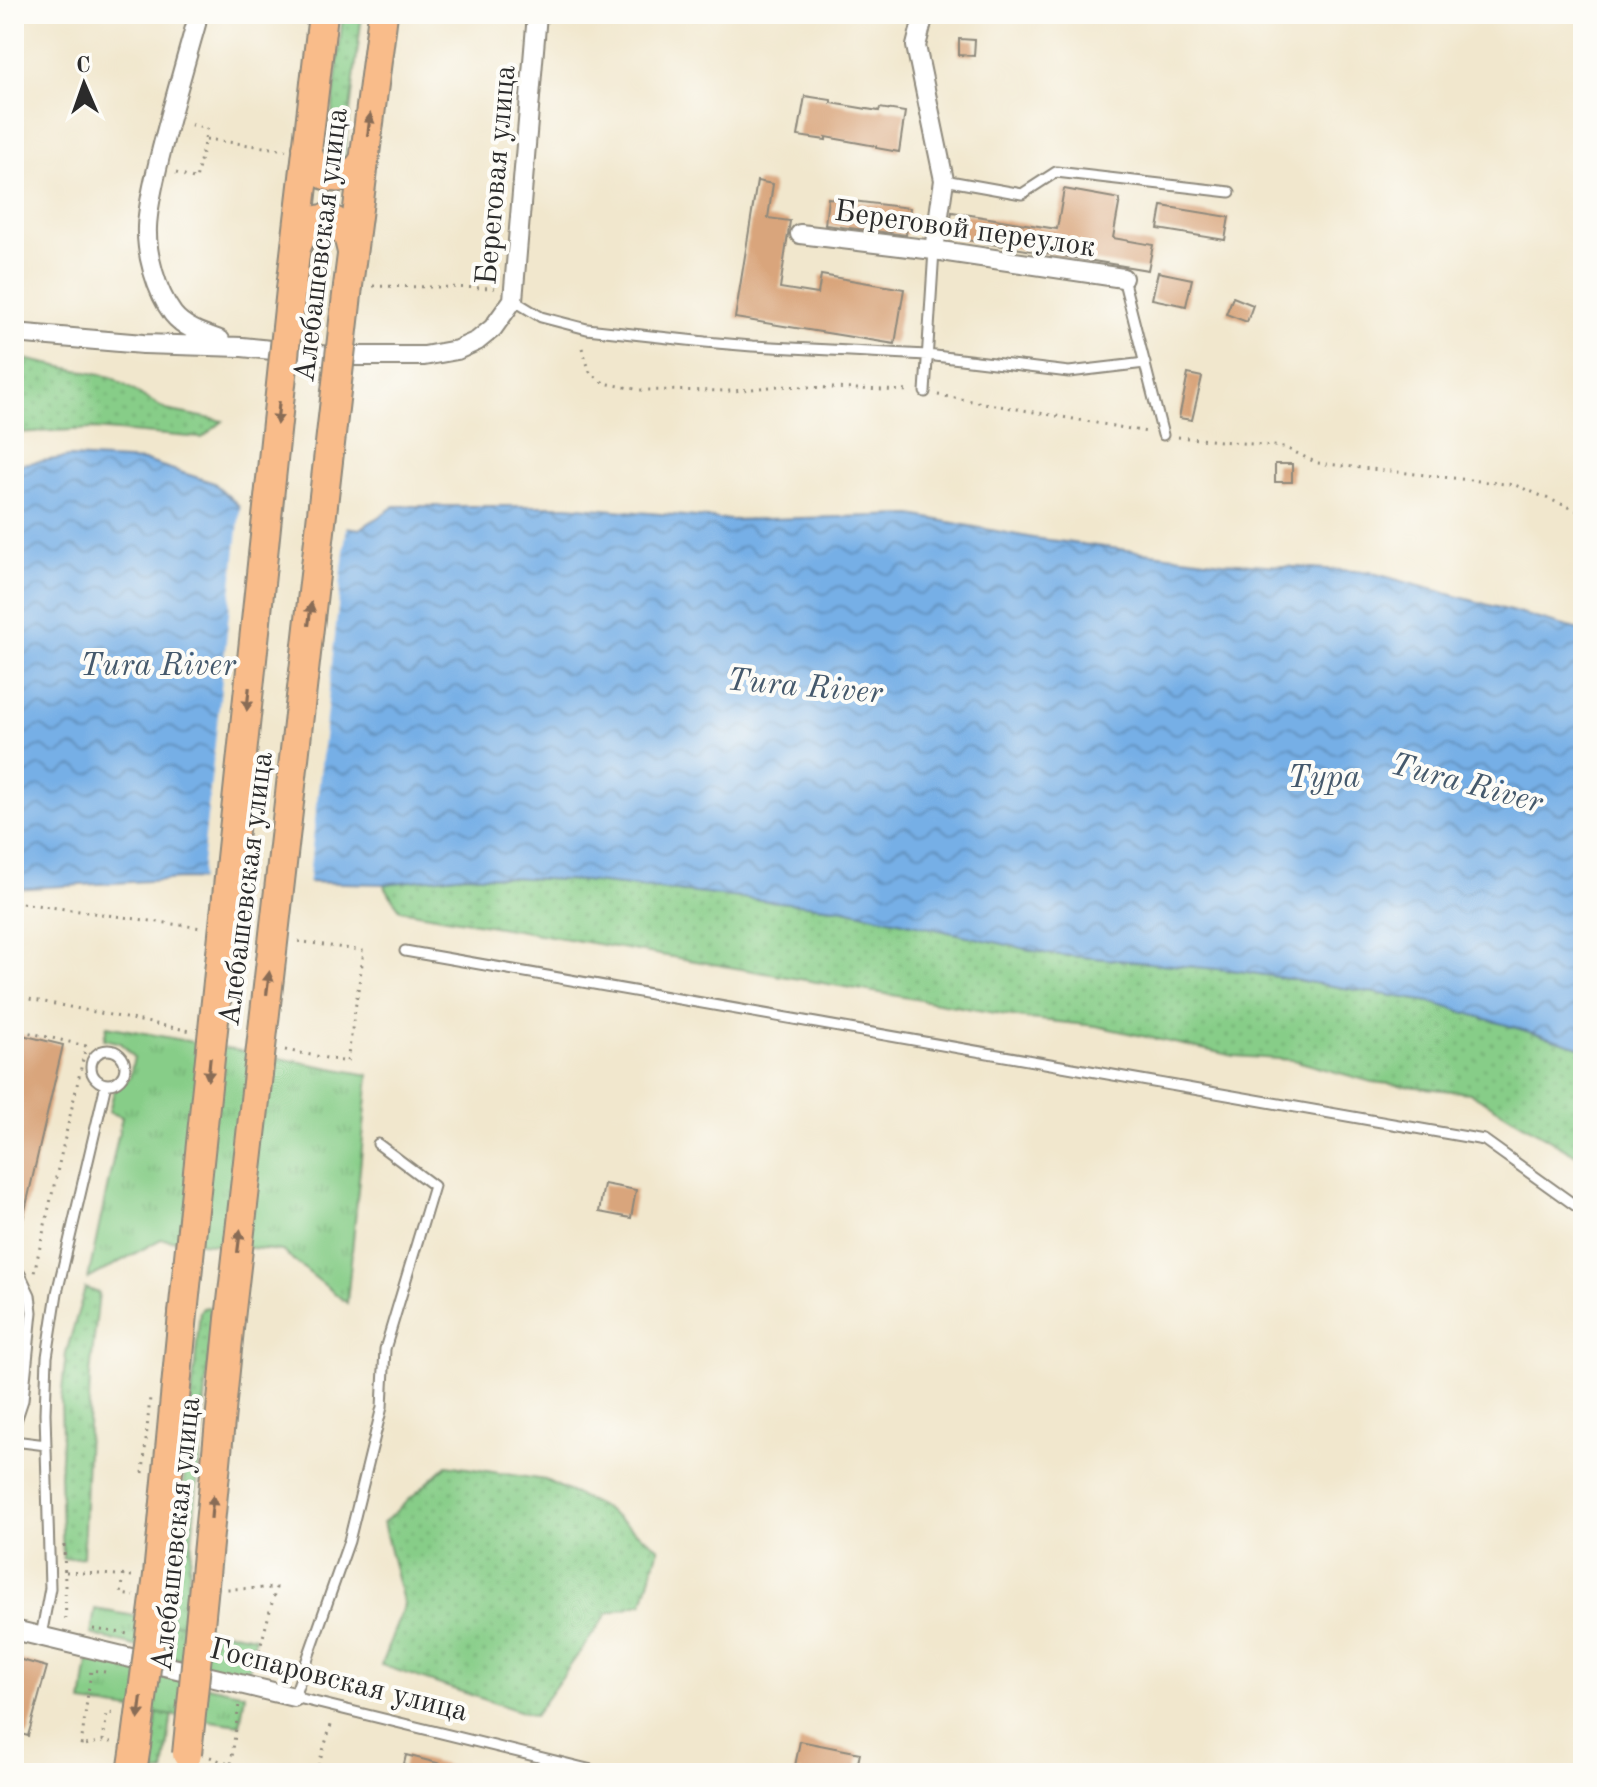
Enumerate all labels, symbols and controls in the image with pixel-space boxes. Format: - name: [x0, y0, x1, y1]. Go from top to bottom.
- north arrow: [44, 44, 124, 124]
- text: С: [76, 55, 91, 77]
- street label: Береговая улица: [472, 64, 522, 286]
- street label: Алебашевская улица: [290, 106, 354, 384]
- one-way arrow: [362, 112, 375, 137]
- street label: Береговой переулок: [832, 197, 1097, 263]
- one-way arrow: [272, 401, 285, 426]
- one-way arrow: [304, 601, 317, 626]
- water label: Tura River: [80, 651, 237, 683]
- water label: Tura River: [726, 665, 885, 711]
- one-way arrow: [241, 687, 254, 712]
- water label: Tura River: [1387, 749, 1547, 821]
- street label: Алебашевская улица: [215, 750, 279, 1028]
- water label: Тура: [1288, 763, 1360, 795]
- one-way arrow: [262, 970, 275, 995]
- one-way arrow: [202, 1057, 215, 1082]
- one-way arrow: [232, 1229, 245, 1254]
- street label: Алебашевская улица: [148, 1395, 206, 1673]
- one-way arrow: [205, 1494, 218, 1519]
- street label: Госпаровская улица: [206, 1634, 471, 1728]
- one-way arrow: [134, 1696, 147, 1721]

